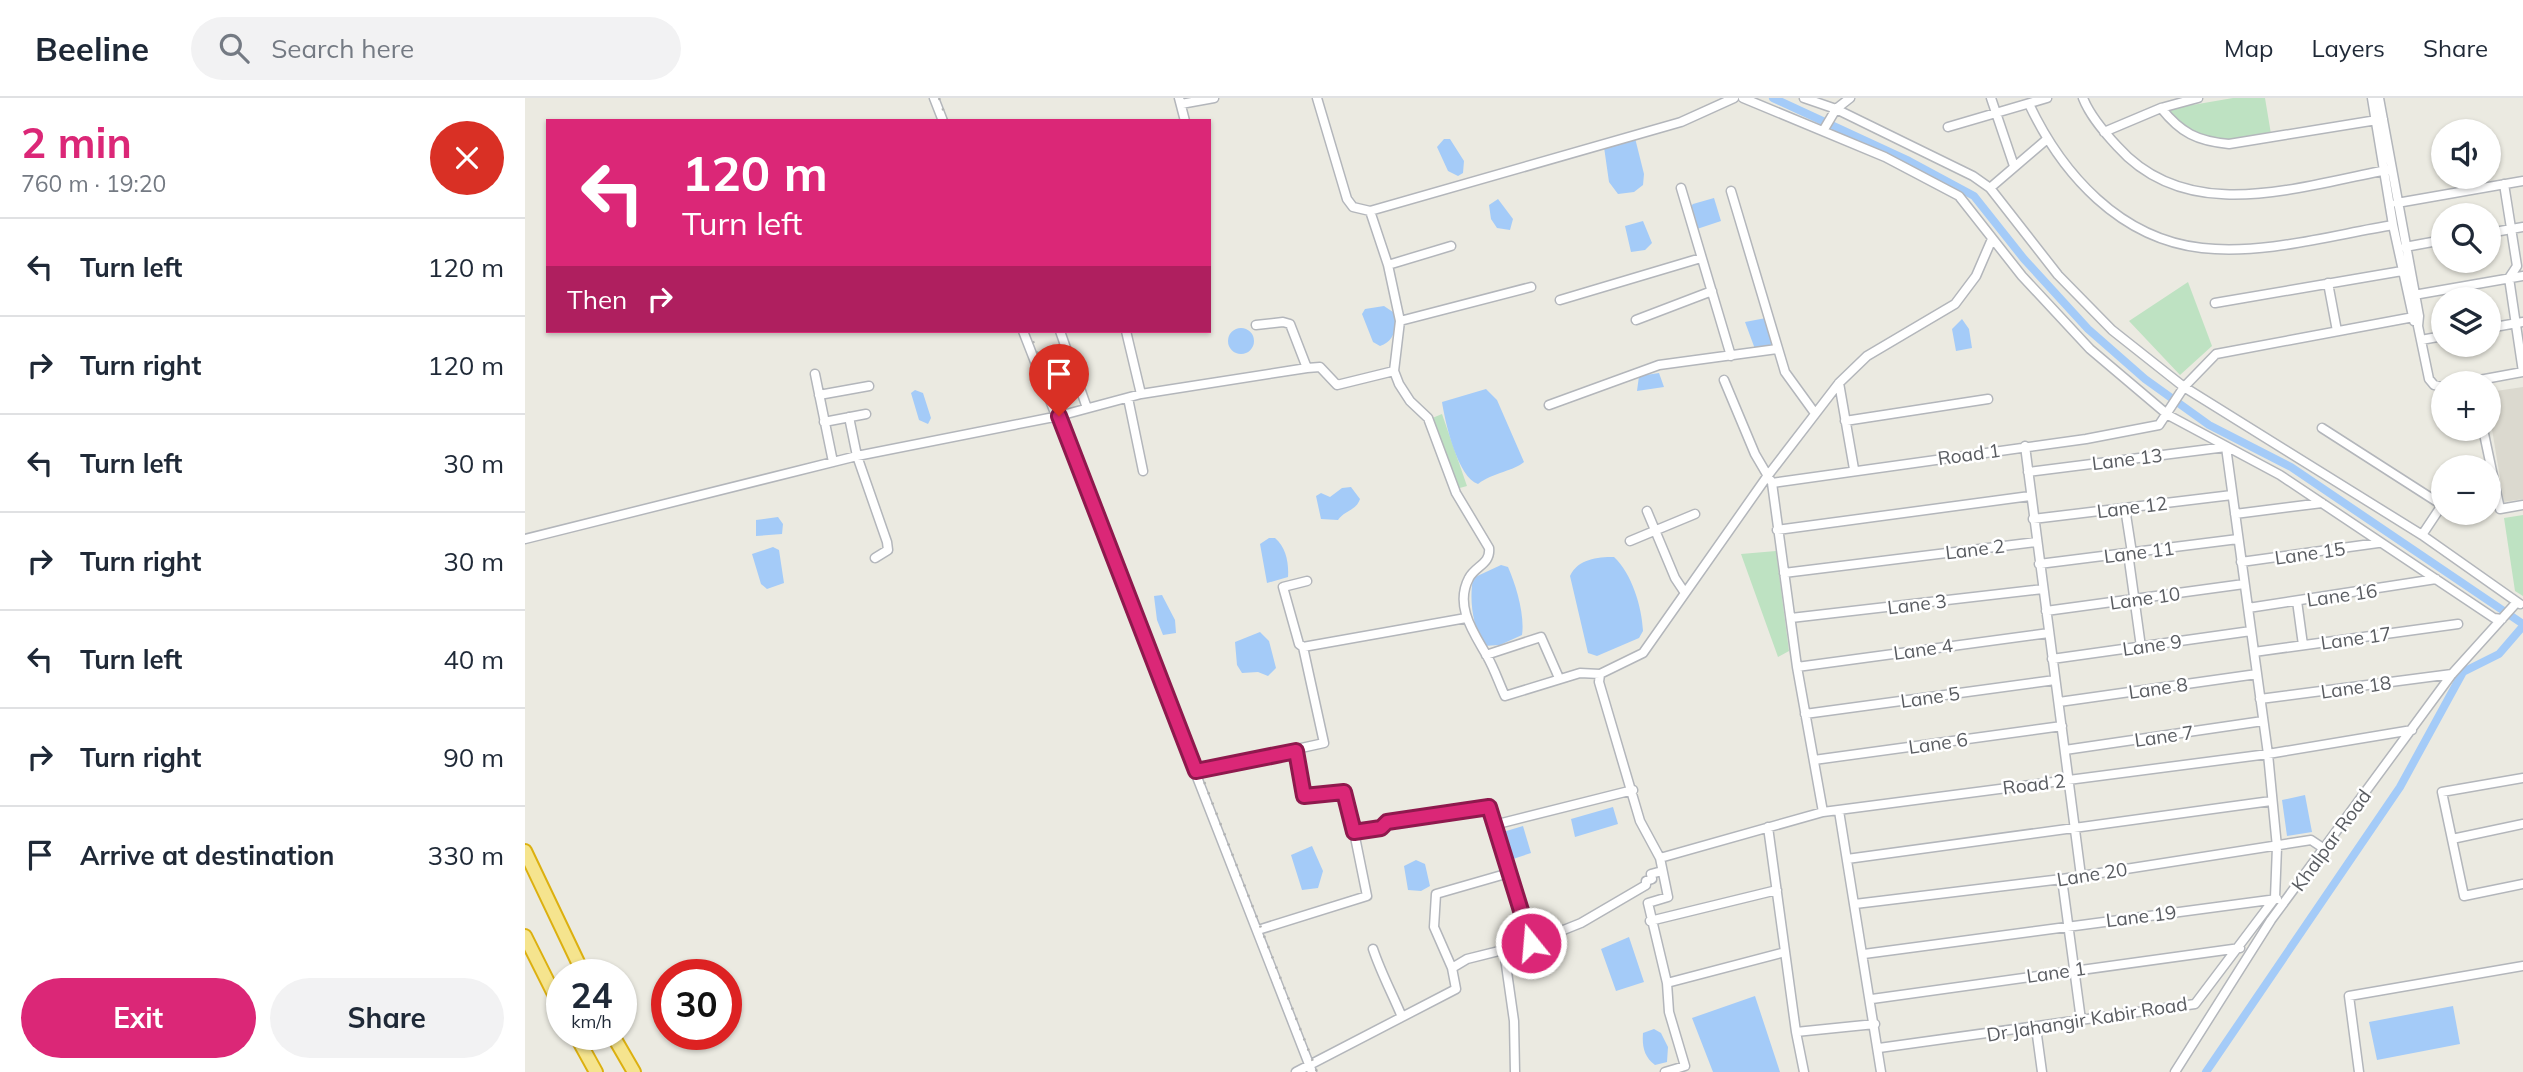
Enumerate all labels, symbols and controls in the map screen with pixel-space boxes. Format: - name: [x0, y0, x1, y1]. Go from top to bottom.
- search box: [191, 17, 681, 80]
- text: Beeline: [35, 28, 149, 69]
- icon: search: [215, 29, 253, 67]
- text: Search here: [271, 32, 414, 65]
- text: Map: [2224, 33, 2273, 63]
- text: Layers: [2311, 33, 2385, 63]
- text: Share: [2423, 33, 2488, 63]
- text: 2 min: [21, 116, 132, 169]
- map controls: [2431, 119, 2501, 525]
- button: sound: [2431, 119, 2501, 189]
- button: close: [430, 121, 504, 195]
- text: 120 m: [682, 142, 828, 203]
- icon: left: [567, 147, 658, 238]
- text: 760 m · 19:20: [21, 169, 166, 198]
- text: Turn left: [682, 203, 802, 243]
- button: search: [2431, 203, 2501, 273]
- icon: left: [21, 248, 59, 286]
- text: Turn left: [80, 251, 182, 284]
- text: 120 m: [428, 251, 504, 284]
- icon: right: [641, 280, 679, 318]
- text: Then: [567, 283, 627, 316]
- button: layers: [2431, 287, 2501, 357]
- pin: [1029, 344, 1089, 416]
- icon: right: [21, 346, 59, 384]
- text: Turn right: [80, 349, 201, 382]
- text: 120 m: [428, 349, 504, 382]
- icon: arrive: [1040, 355, 1078, 393]
- button: +: [2431, 371, 2501, 441]
- street label: Road 1: [1936, 438, 2002, 470]
- street label: Lane 13: [2090, 443, 2164, 475]
- icon: left: [21, 444, 59, 482]
- text: Turn left: [80, 447, 182, 480]
- text: 30 m: [443, 447, 504, 480]
- button: −: [2431, 455, 2501, 525]
- street label: Lane 12: [2095, 491, 2169, 523]
- street label: Lane 2: [1944, 533, 2006, 565]
- street label: Lane 11: [2102, 536, 2176, 568]
- street label: Lane 15: [2273, 536, 2347, 570]
- icon: right: [21, 542, 59, 580]
- text: Turn right: [80, 545, 201, 578]
- text: 30 m: [443, 545, 504, 578]
- street label: Lane 16: [2305, 578, 2379, 612]
- street label: Lane 10: [2108, 581, 2182, 615]
- street label: Lane 3: [1886, 588, 1948, 620]
- street label: Lane 17: [2319, 621, 2393, 655]
- street label: Lane 9: [2121, 629, 2183, 661]
- street label: Lane 4: [1892, 633, 1954, 665]
- icon: left: [21, 640, 59, 678]
- text: Turn left: [80, 643, 182, 676]
- text: 40 m: [443, 643, 504, 676]
- street label: Lane 18: [2319, 670, 2393, 704]
- street label: Lane 8: [2127, 672, 2189, 704]
- street label: Lane 5: [1899, 681, 1961, 713]
- street label: Lane 7: [2133, 720, 2195, 752]
- street label: Lane 6: [1907, 727, 1969, 759]
- icon: right: [21, 738, 59, 776]
- text: Turn right: [80, 741, 201, 774]
- text: 90 m: [443, 741, 504, 774]
- street label: Road 2: [2001, 768, 2067, 800]
- street label: Khalpar Road: [2286, 784, 2376, 896]
- icon: arrive: [21, 836, 59, 874]
- text: Arrive at destination: [80, 839, 335, 872]
- text: 330 m: [428, 839, 504, 872]
- street label: Lane 20: [2055, 857, 2129, 891]
- street label: Lane 19: [2104, 900, 2178, 932]
- position arrow: [1494, 906, 1568, 980]
- street label: Lane 1: [2025, 956, 2087, 988]
- speed limit sign: 30: [651, 959, 742, 1050]
- text: 24: [570, 973, 613, 1017]
- button: Exit: [21, 978, 256, 1058]
- button: Share: [270, 978, 504, 1058]
- street label: Dr Jahangir Kabir Road: [1985, 991, 2189, 1047]
- text: km/h: [571, 1010, 612, 1033]

